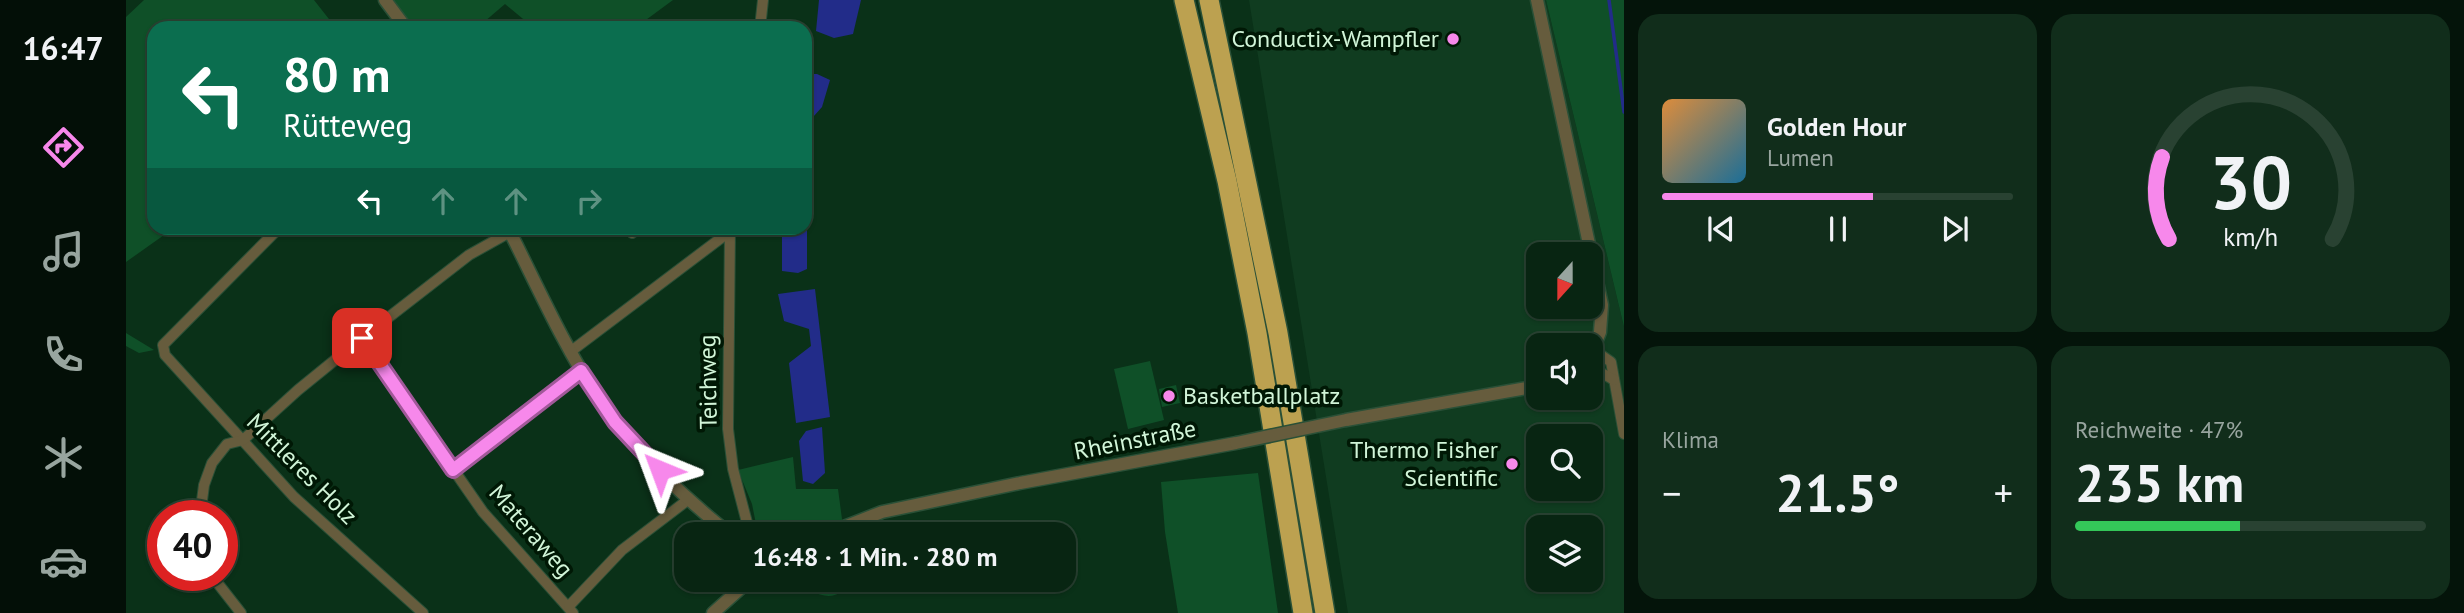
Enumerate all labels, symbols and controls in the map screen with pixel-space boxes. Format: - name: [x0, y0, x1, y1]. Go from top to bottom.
- place label: Conductix-Wampfler: [1231, 23, 1439, 54]
- text: 16:47: [22, 27, 104, 69]
- marker: Conductix-Wampfler: [1445, 31, 1461, 47]
- text: 80 m: [283, 42, 390, 106]
- icon: left: [168, 49, 259, 140]
- text: Rütteweg: [283, 104, 412, 146]
- text: Golden Hour: [1767, 110, 1906, 143]
- icon: directions: [39, 123, 88, 172]
- text: 30: [2209, 136, 2292, 230]
- text: Lumen: [1767, 143, 1834, 172]
- icon: left: [351, 182, 389, 220]
- icon: ahead: [424, 182, 462, 220]
- icon: ahead: [497, 182, 535, 220]
- icon: right: [570, 182, 608, 220]
- icon: previous: [1702, 210, 1740, 248]
- icon: pause: [1819, 210, 1857, 248]
- icon: next: [1936, 210, 1974, 248]
- text: km/h: [2223, 221, 2278, 253]
- icon: music: [39, 227, 88, 276]
- north arrow: [1526, 242, 1603, 318]
- map controls: [1526, 242, 1603, 592]
- pin: [332, 308, 392, 368]
- icon: arrive: [343, 319, 381, 357]
- icon: phone: [39, 330, 88, 379]
- button: sound: [1526, 333, 1603, 410]
- street label: Teichweg: [691, 334, 724, 430]
- place label: Basketballplatz: [1183, 380, 1340, 411]
- marker: Basketballplatz: [1161, 388, 1177, 404]
- street label: Mittleres Holz: [240, 407, 364, 531]
- street label: Rheinstraße: [1071, 412, 1199, 467]
- text: Reichweite · 47%: [2075, 415, 2243, 444]
- button: search: [1526, 424, 1603, 501]
- text: Klima: [1662, 425, 1719, 454]
- icon: climate: [39, 433, 88, 482]
- position arrow: [623, 433, 697, 507]
- place label: Thermo Fisher Scientific: [1350, 434, 1498, 493]
- text: 235 km: [2075, 449, 2244, 516]
- marker: Thermo Fisher Scientific: [1504, 456, 1520, 472]
- text: 21.5°: [1776, 459, 1899, 526]
- text: −: [1662, 468, 1681, 517]
- text: +: [1994, 468, 2013, 517]
- street label: Materaweg: [483, 478, 580, 584]
- speed limit sign: 40: [147, 500, 238, 591]
- button: layers: [1526, 515, 1603, 592]
- icon: car: [39, 537, 88, 586]
- text: 16:48 · 1 Min. · 280 m: [752, 540, 998, 573]

